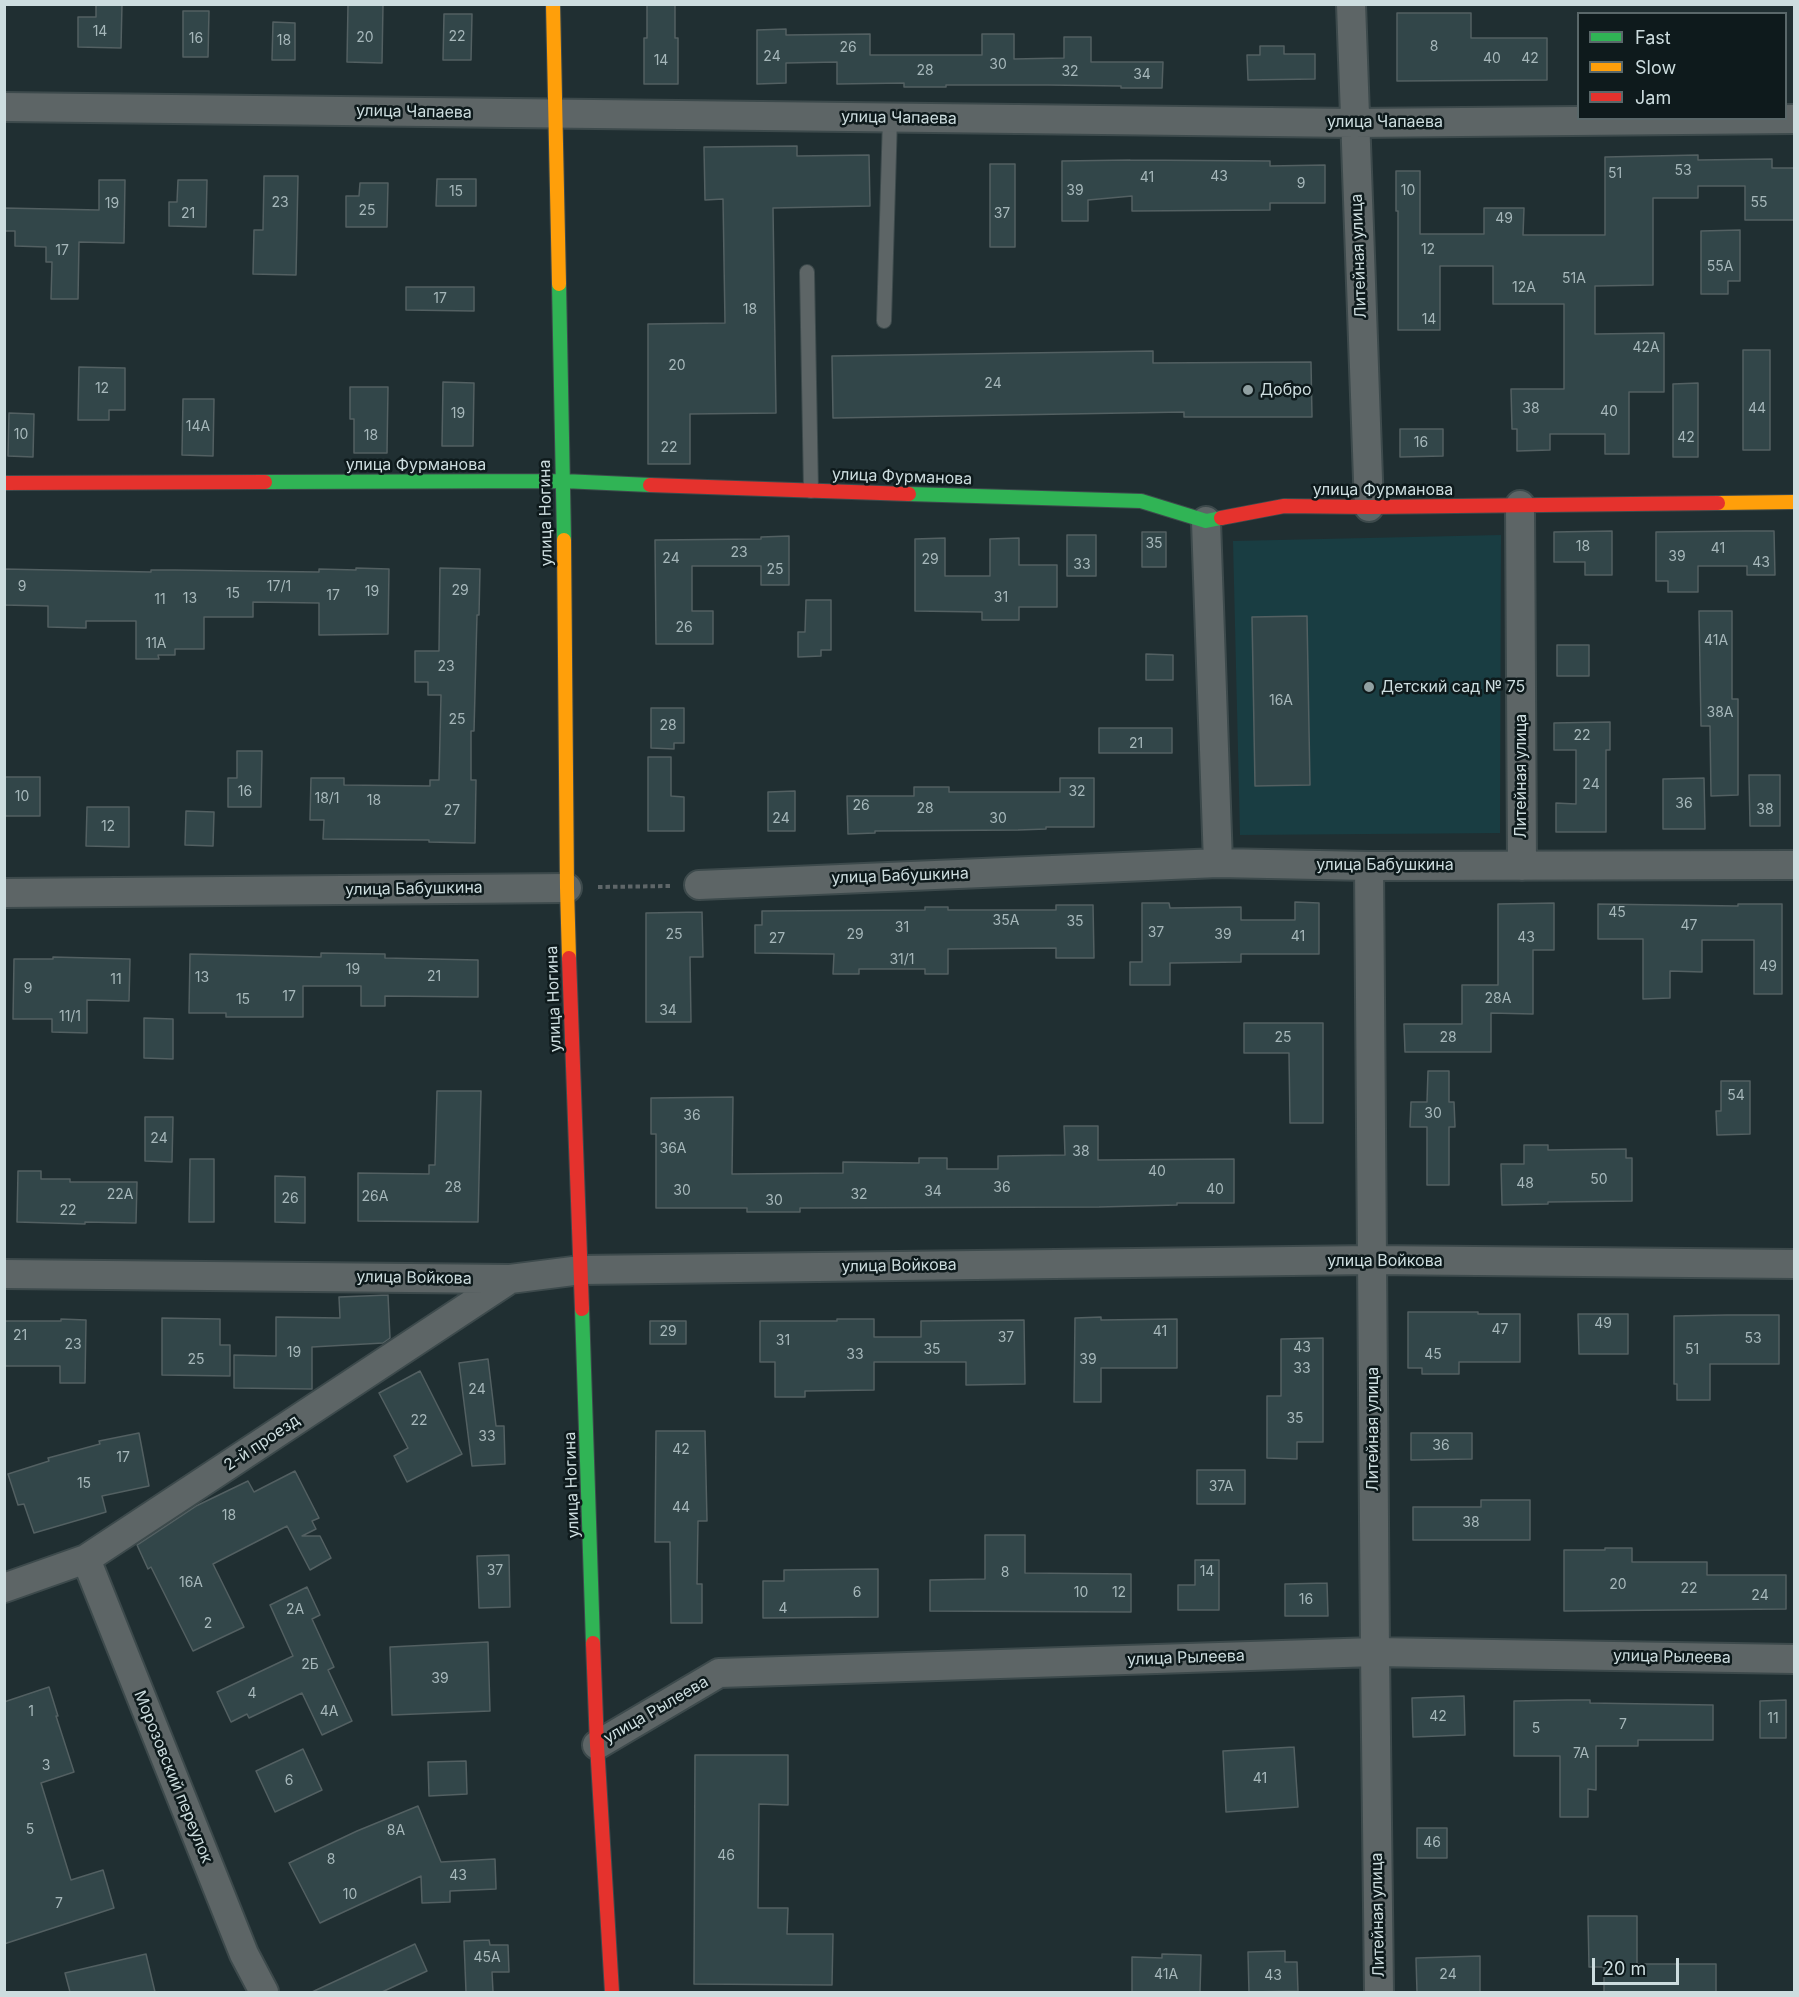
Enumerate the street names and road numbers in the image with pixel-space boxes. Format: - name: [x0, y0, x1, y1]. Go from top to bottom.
- street label: улица Чапаева: [356, 101, 472, 123]
- street label: улица Чапаева: [841, 107, 957, 129]
- street label: улица Чапаева: [1327, 112, 1443, 132]
- street label: Литейная улица: [1347, 193, 1371, 319]
- street label: улица Фурманова: [346, 455, 486, 475]
- street label: улица Ногина: [535, 460, 557, 566]
- street label: улица Фурманова: [832, 465, 972, 489]
- street label: улица Фурманова: [1313, 480, 1453, 500]
- street label: Литейная улица: [1511, 714, 1531, 838]
- street label: улица Бабушкина: [1316, 855, 1454, 875]
- street label: улица Бабушкина: [831, 864, 969, 888]
- street label: улица Бабушкина: [345, 878, 483, 900]
- street label: улица Ногина: [543, 945, 565, 1053]
- street label: улица Войкова: [1327, 1251, 1443, 1271]
- street label: улица Войкова: [841, 1255, 957, 1277]
- street label: улица Войкова: [356, 1267, 472, 1289]
- street label: Литейная улица: [1363, 1367, 1383, 1491]
- street label: 2-й проезд: [221, 1411, 303, 1475]
- street label: улица Ногина: [561, 1431, 583, 1539]
- street label: улица Рылеева: [1127, 1646, 1245, 1670]
- street label: улица Рылеева: [1613, 1646, 1731, 1668]
- street label: улица Рылеева: [600, 1672, 712, 1748]
- street label: Морозовский переулок: [130, 1688, 216, 1866]
- street label: Литейная улица: [1367, 1852, 1389, 1978]

